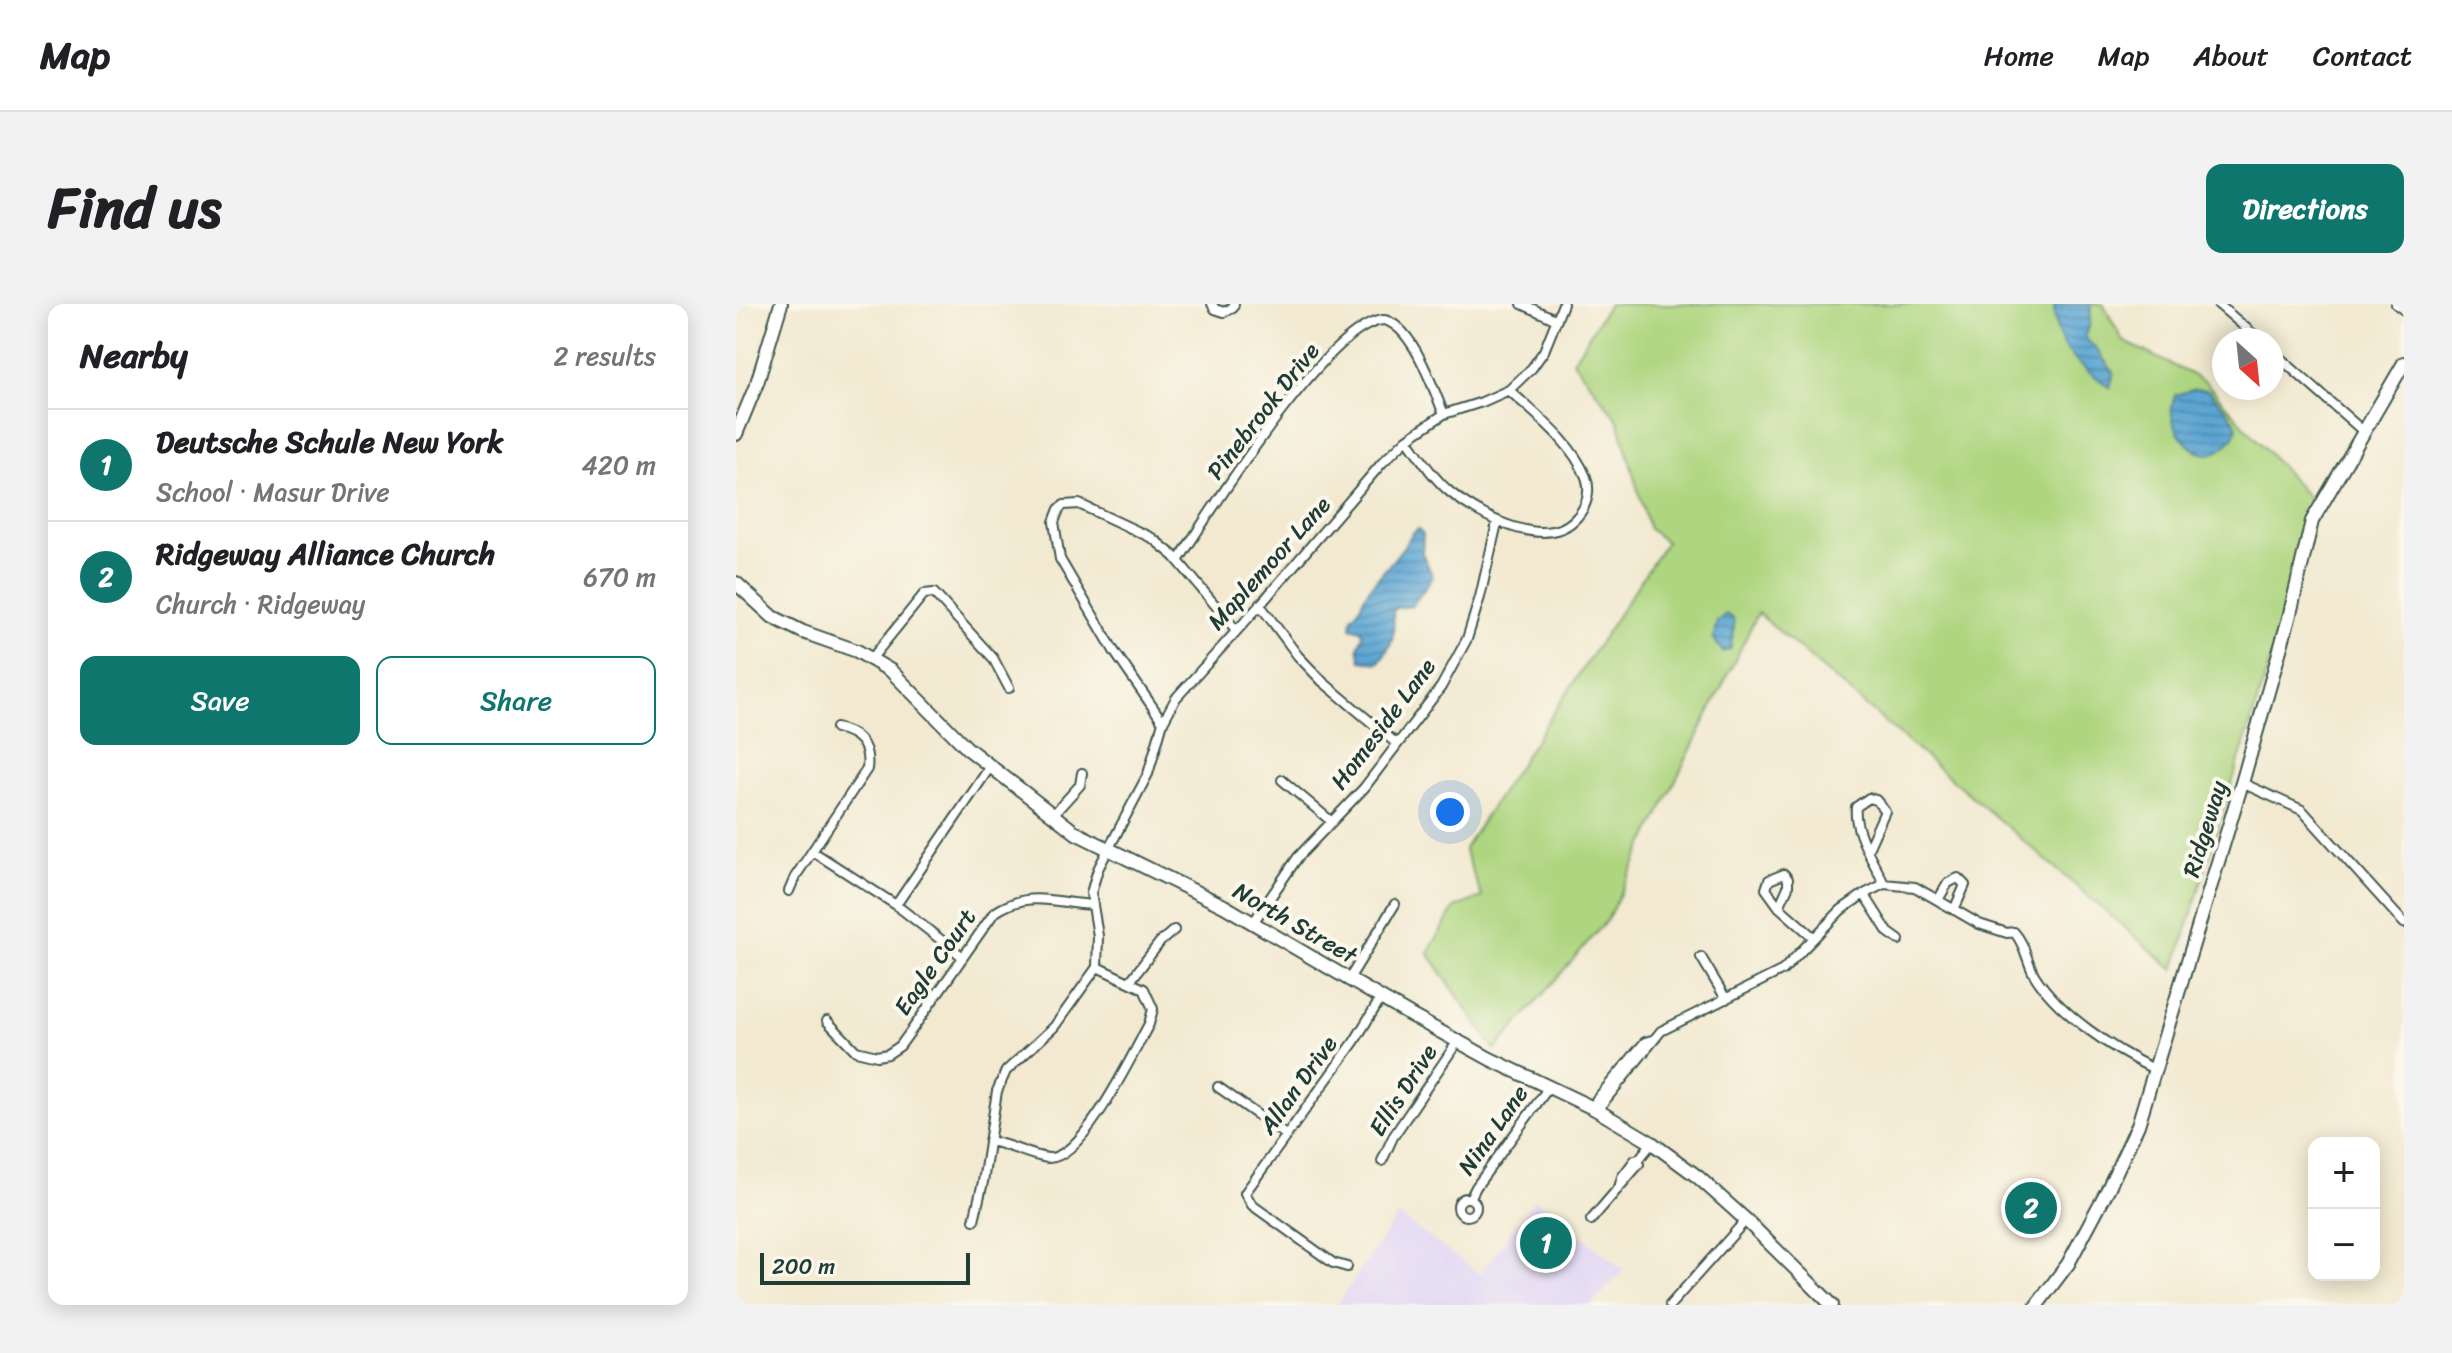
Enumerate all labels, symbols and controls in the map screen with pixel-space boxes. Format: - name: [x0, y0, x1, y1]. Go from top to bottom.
- text: Map: [40, 22, 110, 89]
- text: Home: [1984, 31, 2054, 80]
- text: Map: [2098, 31, 2149, 80]
- text: About: [2193, 31, 2269, 80]
- text: Contact: [2313, 31, 2412, 80]
- text: Find us: [48, 159, 221, 258]
- button: Directions: [2206, 164, 2404, 253]
- text: Nearby: [80, 326, 188, 386]
- north arrow: [2212, 328, 2284, 400]
- street label: Pinebrook Drive: [1195, 332, 1331, 489]
- text: 2 results: [554, 333, 656, 379]
- text: Deutsche Schule New York: [156, 415, 503, 469]
- text: 1: [100, 442, 112, 488]
- text: 420 m: [582, 442, 656, 488]
- text: School · Masur Drive: [156, 469, 390, 515]
- street label: Maplemoor Lane: [1197, 486, 1342, 640]
- text: Ridgeway Alliance Church: [156, 527, 495, 581]
- text: 2: [98, 554, 114, 600]
- text: 670 m: [583, 554, 656, 600]
- text: Church · Ridgeway: [156, 581, 365, 627]
- street label: Homeside Lane: [1319, 649, 1447, 799]
- button: Save: [80, 656, 360, 745]
- button: Share: [376, 656, 656, 745]
- street label: Ridgeway: [2170, 775, 2240, 883]
- your location: [1430, 792, 1470, 832]
- street label: North Street: [1225, 870, 1366, 976]
- street label: Eagle Court: [883, 900, 987, 1024]
- street label: Allan Drive: [1247, 1026, 1349, 1144]
- street label: Ellis Drive: [1357, 1035, 1449, 1145]
- street label: Nina Lane: [1446, 1076, 1540, 1184]
- map controls: [2308, 1137, 2380, 1281]
- button: +: [2308, 1137, 2380, 1209]
- pin: 2: [2005, 1178, 2057, 1238]
- button: −: [2308, 1209, 2380, 1281]
- pin: 1: [1520, 1213, 1572, 1273]
- text: 200 m: [772, 1247, 835, 1286]
- scale bar: [760, 1249, 970, 1285]

